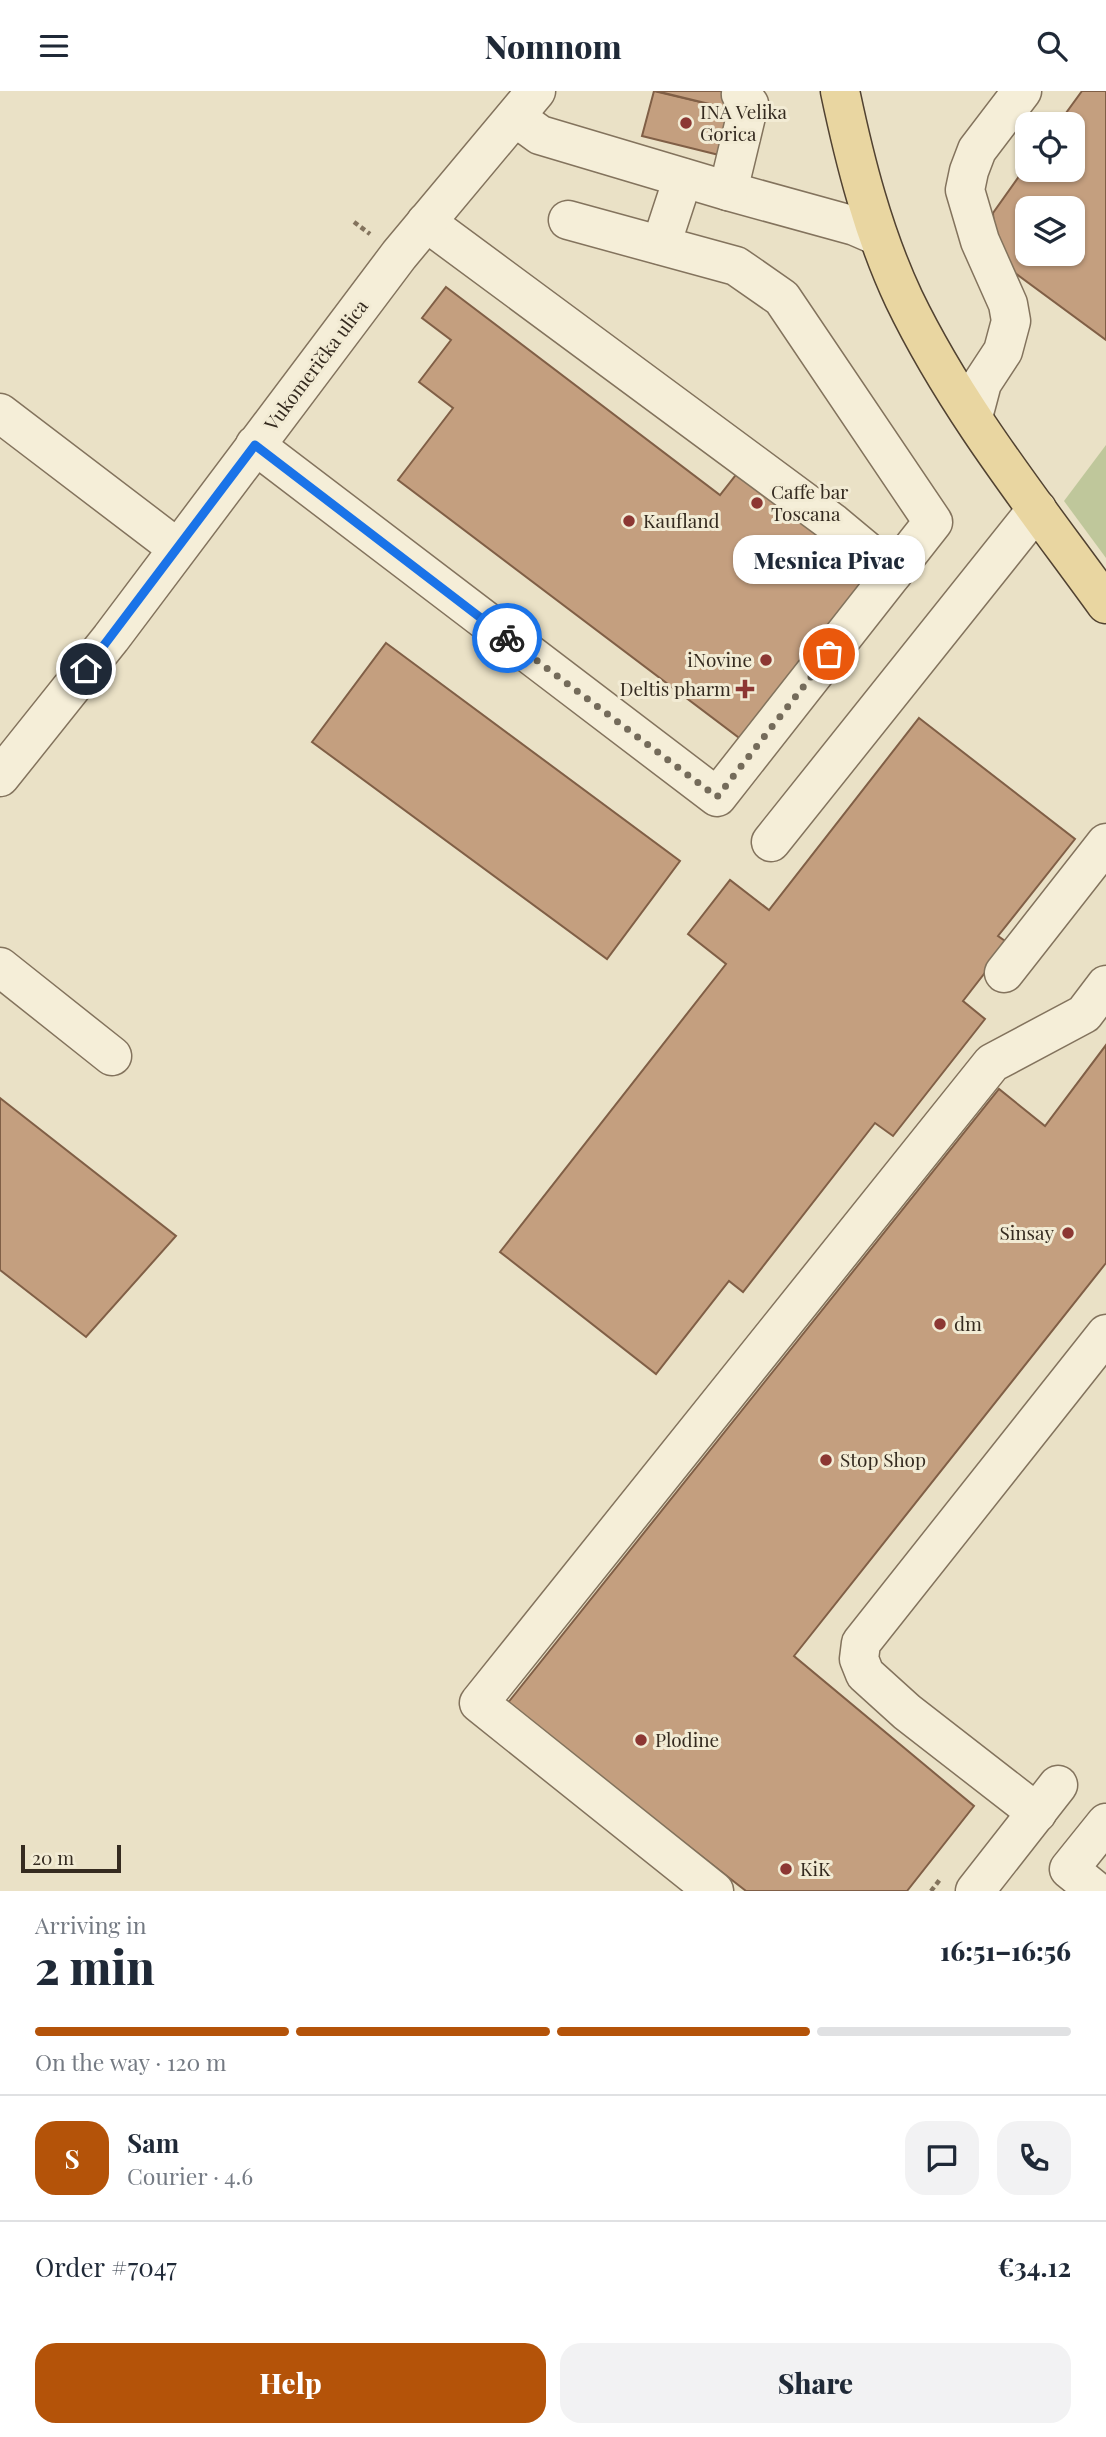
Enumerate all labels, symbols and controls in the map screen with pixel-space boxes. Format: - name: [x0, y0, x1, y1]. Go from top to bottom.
- text: Nomnom: [484, 24, 622, 67]
- icon: menu: [35, 27, 73, 65]
- icon: search: [1033, 27, 1071, 65]
- place label: INA Velika Gorica: [700, 98, 788, 146]
- map controls: [1015, 112, 1085, 266]
- button: locate: [1015, 112, 1085, 182]
- marker: INA Velika Gorica: [678, 115, 694, 131]
- button: layers: [1015, 196, 1085, 266]
- street label: Vukomerička ulica: [257, 293, 373, 436]
- place label: Caffe bar Toscana: [771, 478, 849, 526]
- marker: Caffe bar Toscana: [749, 495, 765, 511]
- place label: Kaufland: [643, 507, 720, 533]
- marker: Kaufland: [621, 513, 637, 529]
- callout: Mesnica Pivac: [733, 535, 925, 584]
- text: Mesnica Pivac: [753, 544, 905, 575]
- courier: [472, 603, 542, 673]
- icon: bike: [488, 619, 526, 657]
- pin: [799, 624, 859, 684]
- icon: bag: [810, 635, 848, 673]
- pin: [56, 639, 116, 699]
- place label: iNovine: [687, 646, 752, 672]
- icon: home: [67, 650, 105, 688]
- marker: iNovine: [758, 652, 774, 668]
- place label: Deltis pharm: [620, 675, 731, 701]
- marker: Deltis pharm: [737, 681, 753, 697]
- place label: Sinsay: [999, 1219, 1054, 1245]
- marker: Sinsay: [1060, 1225, 1076, 1241]
- place label: dm: [954, 1310, 982, 1336]
- marker: dm: [932, 1316, 948, 1332]
- place label: Stop Shop: [840, 1446, 926, 1472]
- marker: Stop Shop: [818, 1452, 834, 1468]
- place label: Plodine: [655, 1726, 719, 1752]
- marker: Plodine: [633, 1732, 649, 1748]
- scale bar: [21, 1842, 121, 1874]
- text: 20 m: [32, 1844, 74, 1870]
- place label: KiK: [800, 1855, 831, 1881]
- marker: KiK: [778, 1861, 794, 1877]
- text: Arriving in: [35, 1909, 147, 1940]
- text: 16:51–16:56: [940, 1933, 1071, 1968]
- text: 2 min: [35, 1935, 155, 1997]
- text: On the way · 120 m: [35, 2046, 227, 2077]
- button: chat: [905, 2121, 979, 2195]
- button: phone: [997, 2121, 1071, 2195]
- text: Sam: [127, 2125, 179, 2160]
- text: S: [64, 2141, 80, 2176]
- text: Courier · 4.6: [127, 2160, 253, 2191]
- text: Order #7047: [35, 2249, 177, 2284]
- text: €34.12: [998, 2249, 1071, 2284]
- button: Help: [35, 2343, 546, 2423]
- button: Share: [560, 2343, 1071, 2423]

